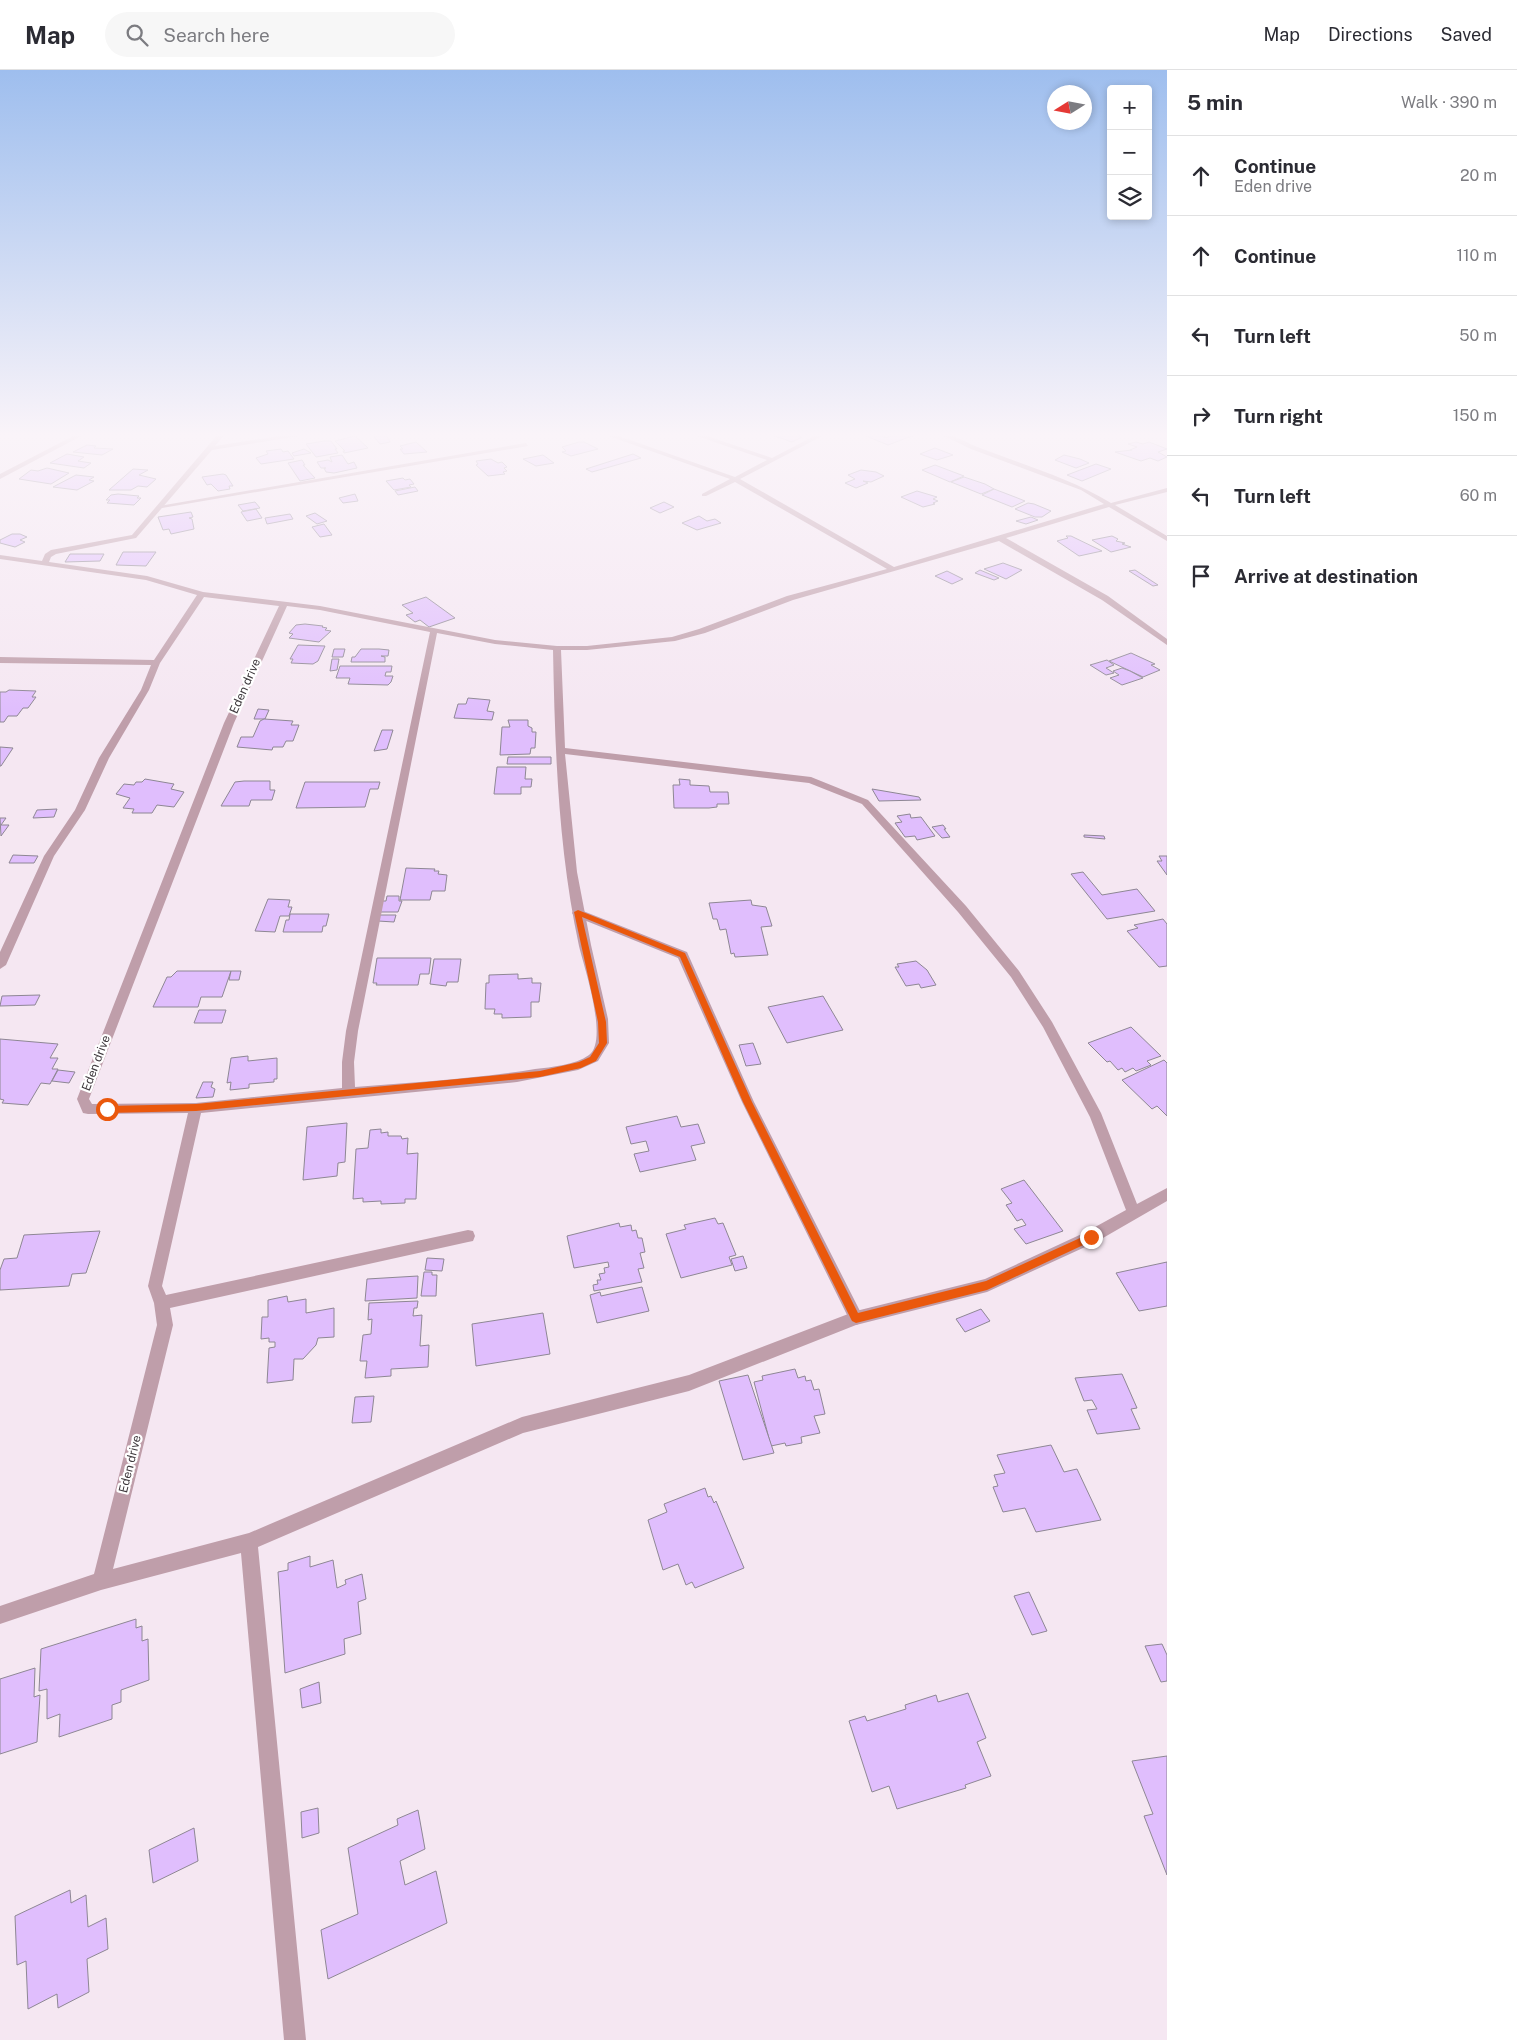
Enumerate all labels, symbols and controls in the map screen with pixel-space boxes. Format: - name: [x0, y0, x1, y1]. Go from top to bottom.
- search box: [105, 12, 455, 57]
- text: Map: [25, 21, 75, 49]
- icon: search: [123, 21, 151, 49]
- text: Search here: [163, 24, 270, 46]
- text: Map: [1263, 24, 1300, 45]
- text: Directions: [1328, 24, 1413, 45]
- text: Saved: [1441, 24, 1492, 45]
- north arrow: [1047, 85, 1092, 130]
- map controls: [1107, 85, 1152, 220]
- button: +: [1107, 85, 1152, 130]
- text: 5 min: [1187, 90, 1243, 115]
- text: Walk · 390 m: [1401, 93, 1497, 112]
- button: −: [1107, 130, 1152, 175]
- text: Continue: [1234, 155, 1316, 177]
- icon: ahead: [1187, 162, 1215, 190]
- text: 20 m: [1460, 166, 1497, 185]
- button: layers: [1107, 175, 1152, 220]
- text: Eden drive: [1234, 177, 1312, 196]
- icon: ahead: [1187, 242, 1215, 270]
- text: Continue: [1234, 245, 1316, 267]
- text: 110 m: [1456, 246, 1497, 265]
- icon: left: [1187, 322, 1215, 350]
- text: Turn left: [1234, 325, 1311, 347]
- text: 50 m: [1459, 326, 1497, 345]
- icon: right: [1187, 402, 1215, 430]
- text: Turn right: [1234, 405, 1323, 427]
- text: 150 m: [1453, 406, 1497, 425]
- icon: left: [1187, 482, 1215, 510]
- text: Turn left: [1234, 485, 1311, 507]
- text: 60 m: [1460, 486, 1497, 505]
- icon: arrive: [1187, 562, 1215, 590]
- text: Arrive at destination: [1234, 565, 1418, 587]
- street label: Eden drive: [227, 656, 263, 716]
- street label: Eden drive: [79, 1033, 113, 1093]
- route start: [96, 1098, 119, 1121]
- route end: [1080, 1226, 1103, 1249]
- street label: Eden drive: [116, 1434, 144, 1494]

